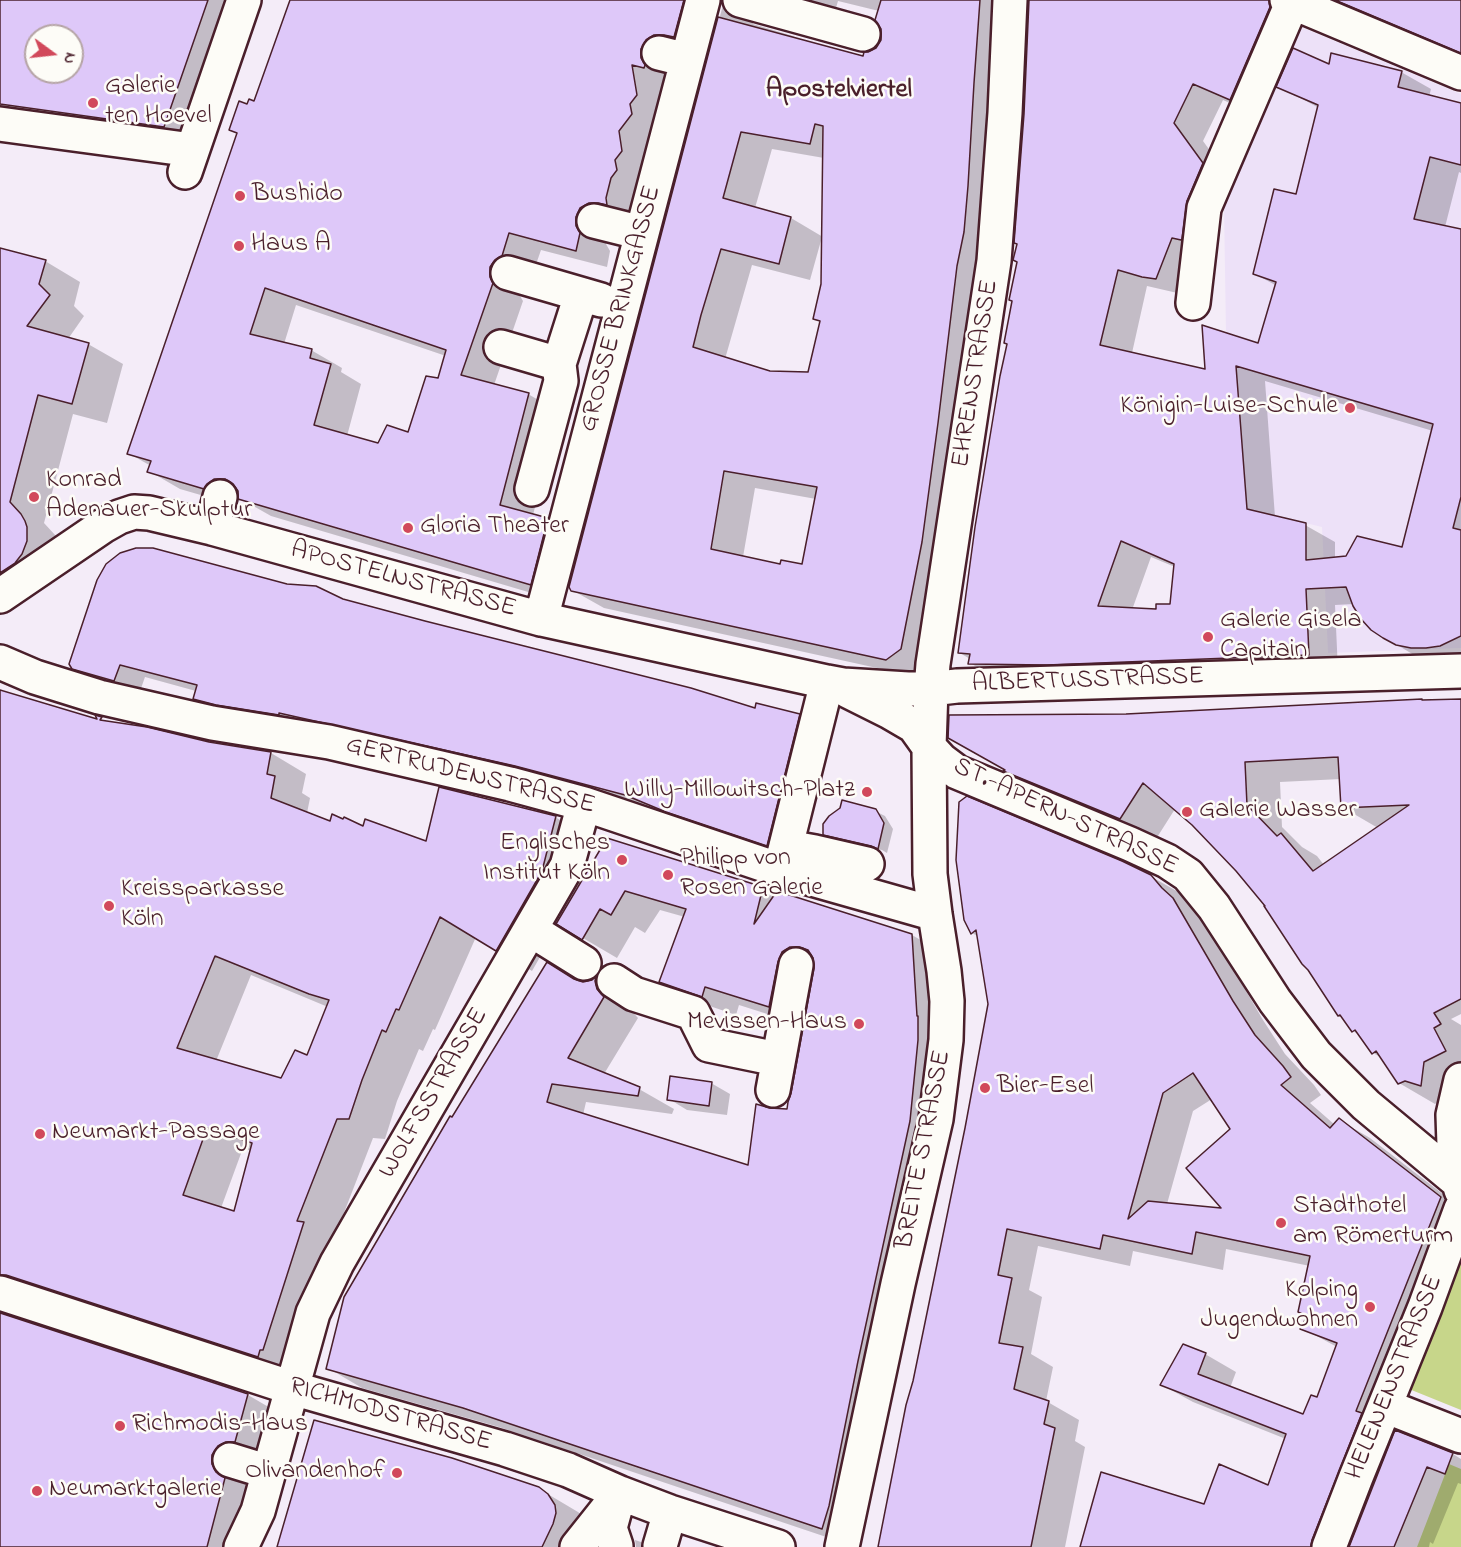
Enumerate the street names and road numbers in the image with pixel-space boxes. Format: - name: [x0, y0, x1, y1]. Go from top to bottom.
- street label: GROSSE BRINKGASSE: [574, 183, 670, 435]
- street label: EHRENSTRASSE: [947, 278, 1007, 470]
- street label: APOSTELNSTRASSE: [287, 536, 519, 626]
- street label: ALBERTUSSTRASSE: [971, 662, 1205, 702]
- street label: GERTRUDENSTRASSE: [342, 731, 598, 823]
- street label: ST.-APERN-STRASSE: [948, 752, 1182, 884]
- street label: WOLFSSTRASSE: [374, 1003, 496, 1185]
- street label: BREITE STRASSE: [890, 1048, 960, 1252]
- street label: HELENENSTRASSE: [1341, 1271, 1451, 1485]
- street label: RICHMODSTRASSE: [285, 1372, 495, 1460]

